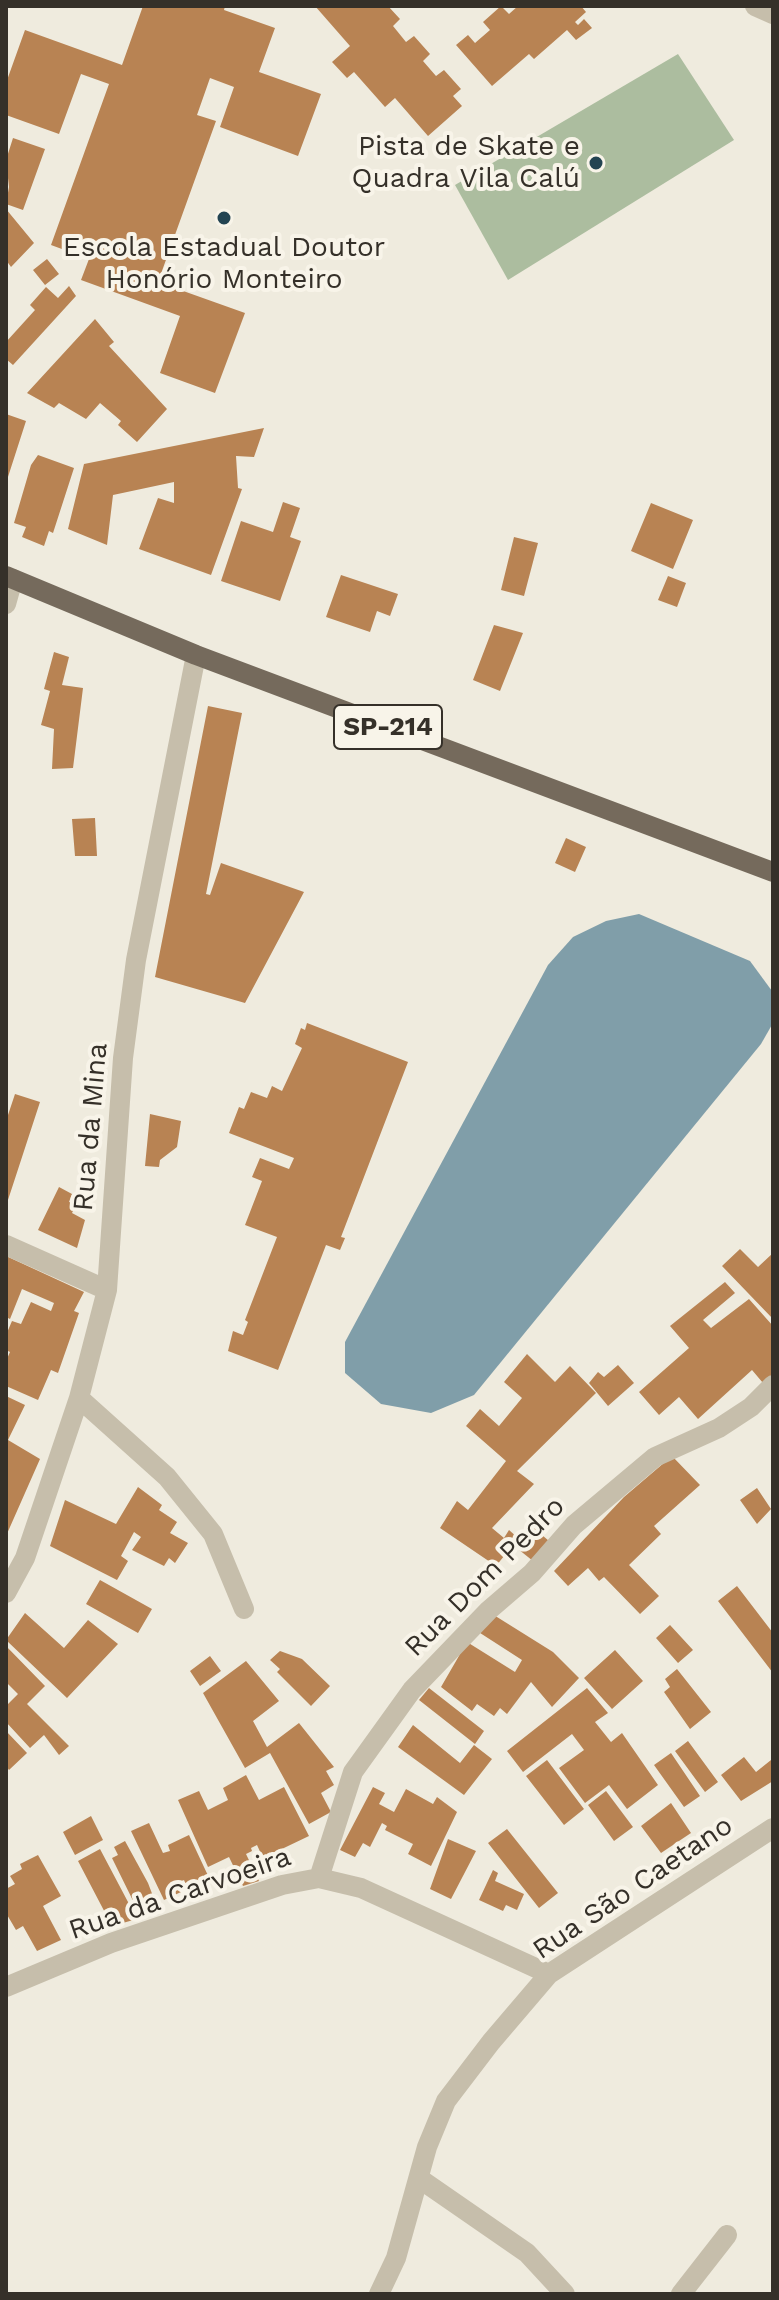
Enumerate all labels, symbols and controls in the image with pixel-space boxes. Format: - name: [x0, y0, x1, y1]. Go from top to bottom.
- place label: Pista de Skate e Quadra Vila Calú: [351, 130, 580, 196]
- marker: Pista de Skate e Quadra Vila Calú: [587, 154, 605, 172]
- marker: Escola Estadual Doutor Honório Monteiro: [215, 209, 233, 227]
- place label: Escola Estadual Doutor Honório Monteiro: [63, 231, 385, 297]
- road number: SP-214: [334, 705, 442, 749]
- street label: Rua da Mina: [67, 1042, 115, 1212]
- street label: Rua Dom Pedro: [398, 1490, 572, 1664]
- street label: Rua São Caetano: [527, 1809, 739, 1967]
- street label: Rua da Carvoeira: [65, 1840, 295, 1948]

